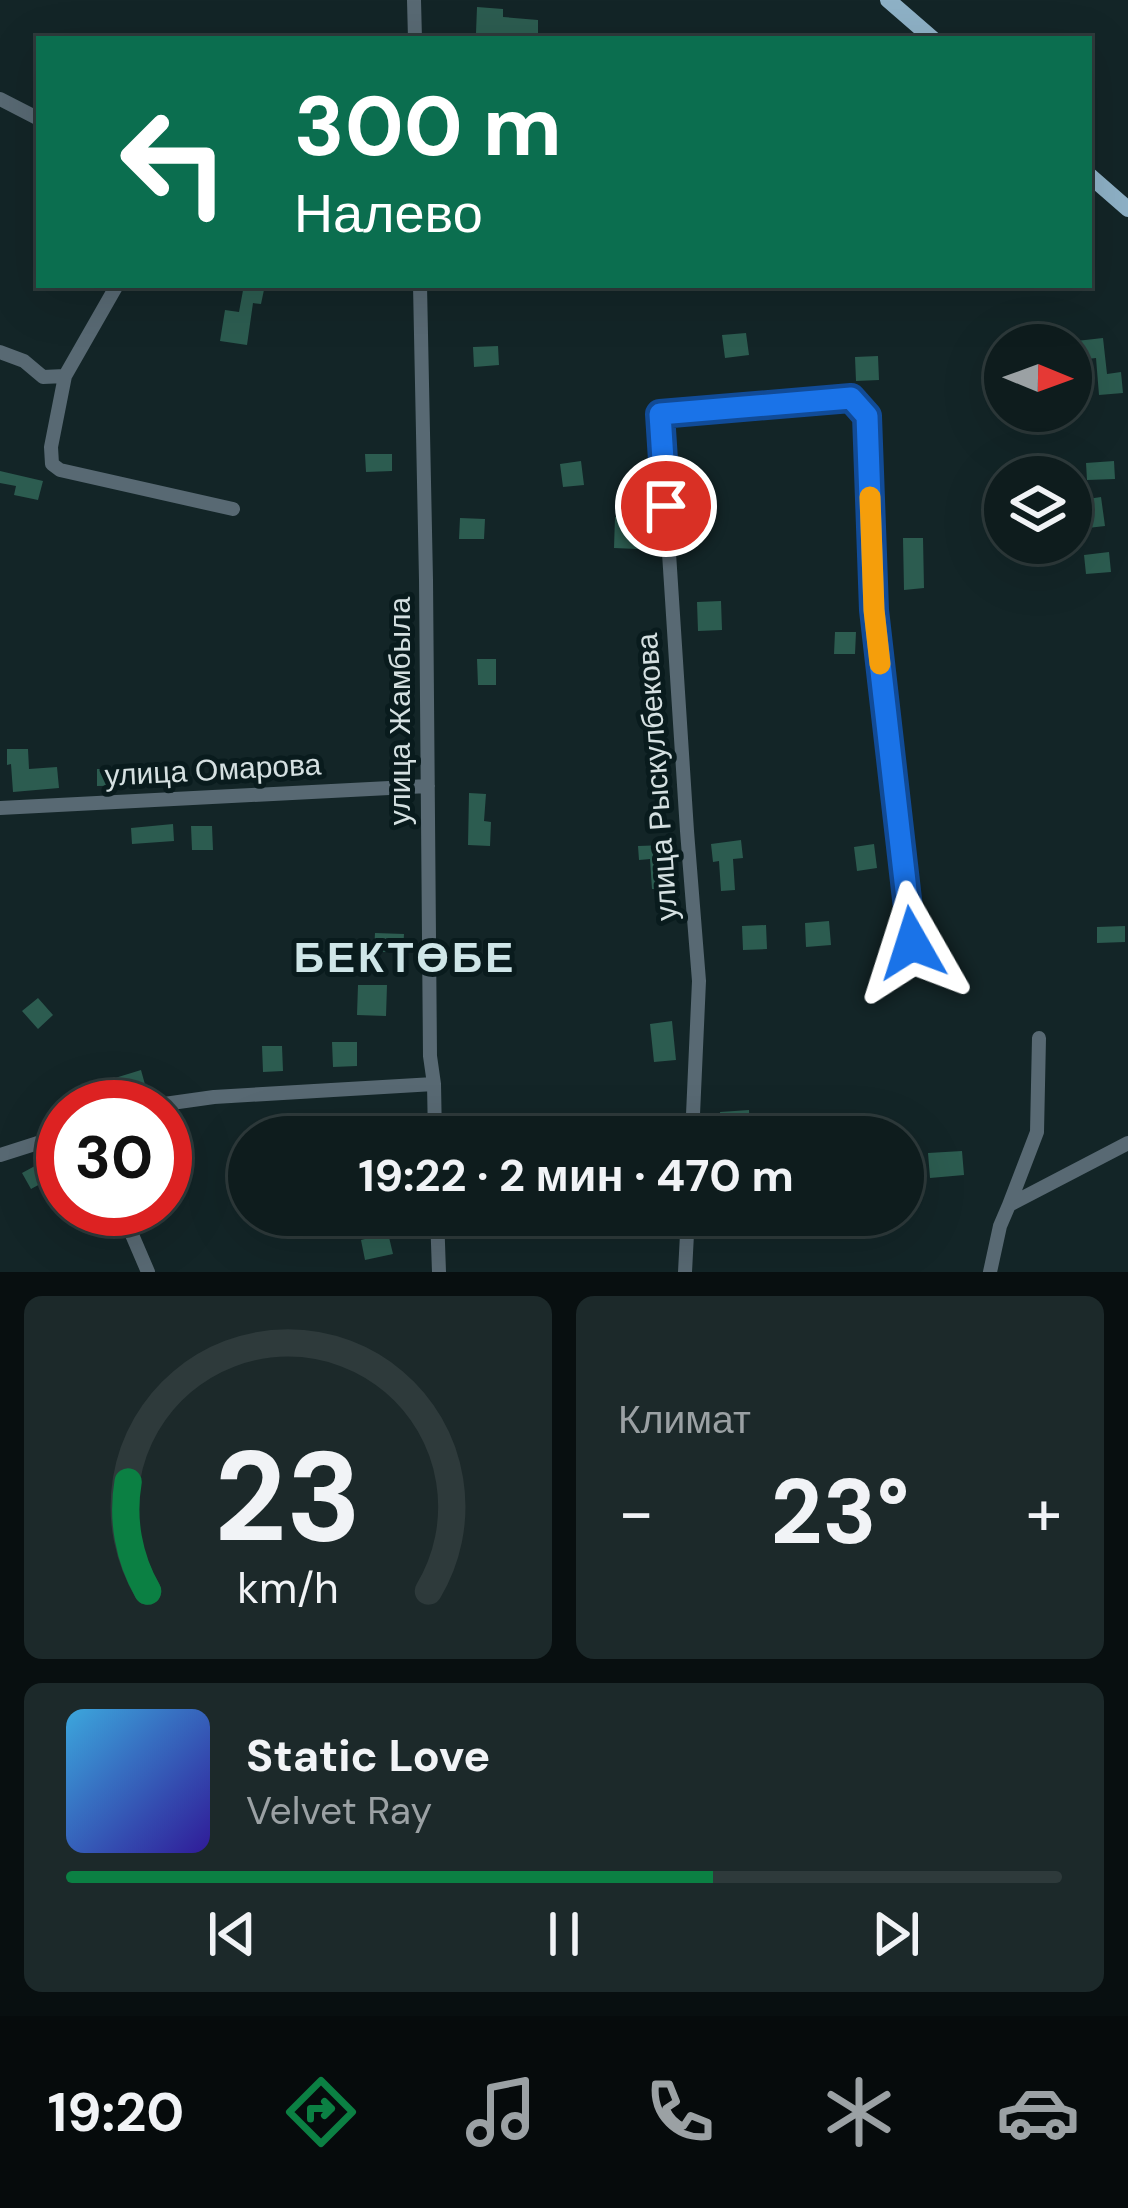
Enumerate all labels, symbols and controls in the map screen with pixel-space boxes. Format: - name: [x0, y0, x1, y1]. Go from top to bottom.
- text: 300 m: [294, 72, 562, 181]
- icon: left: [96, 84, 252, 240]
- text: Налево: [294, 178, 483, 249]
- north arrow: [984, 324, 1092, 432]
- map controls: [984, 324, 1092, 564]
- pin: [615, 455, 717, 557]
- button: layers: [984, 456, 1092, 564]
- icon: arrive: [633, 473, 699, 539]
- street label: улица Жамбыла: [380, 596, 419, 825]
- street label: улица Рыскулбекова: [627, 632, 686, 922]
- street label: улица Омарова: [104, 744, 323, 795]
- position arrow: [849, 880, 975, 1006]
- district label: БЕКТӨБЕ: [294, 930, 516, 985]
- speed limit sign: 30: [36, 1080, 192, 1236]
- text: 19:22 · 2 мин · 470 m: [358, 1146, 794, 1205]
- text: Климат: [618, 1394, 751, 1445]
- text: 23: [214, 1416, 362, 1579]
- text: 23°: [771, 1454, 909, 1571]
- text: −: [618, 1470, 654, 1555]
- text: +: [1026, 1470, 1062, 1555]
- text: km/h: [237, 1559, 339, 1615]
- text: Static Love: [246, 1726, 490, 1785]
- text: Velvet Ray: [246, 1785, 432, 1836]
- icon: previous: [199, 1901, 265, 1967]
- icon: pause: [531, 1901, 597, 1967]
- icon: next: [863, 1901, 929, 1967]
- icon: directions: [279, 2070, 363, 2154]
- icon: music: [459, 2070, 543, 2154]
- icon: phone: [638, 2070, 722, 2154]
- icon: climate: [817, 2070, 901, 2154]
- icon: car: [996, 2070, 1080, 2154]
- text: 19:20: [48, 2077, 184, 2148]

